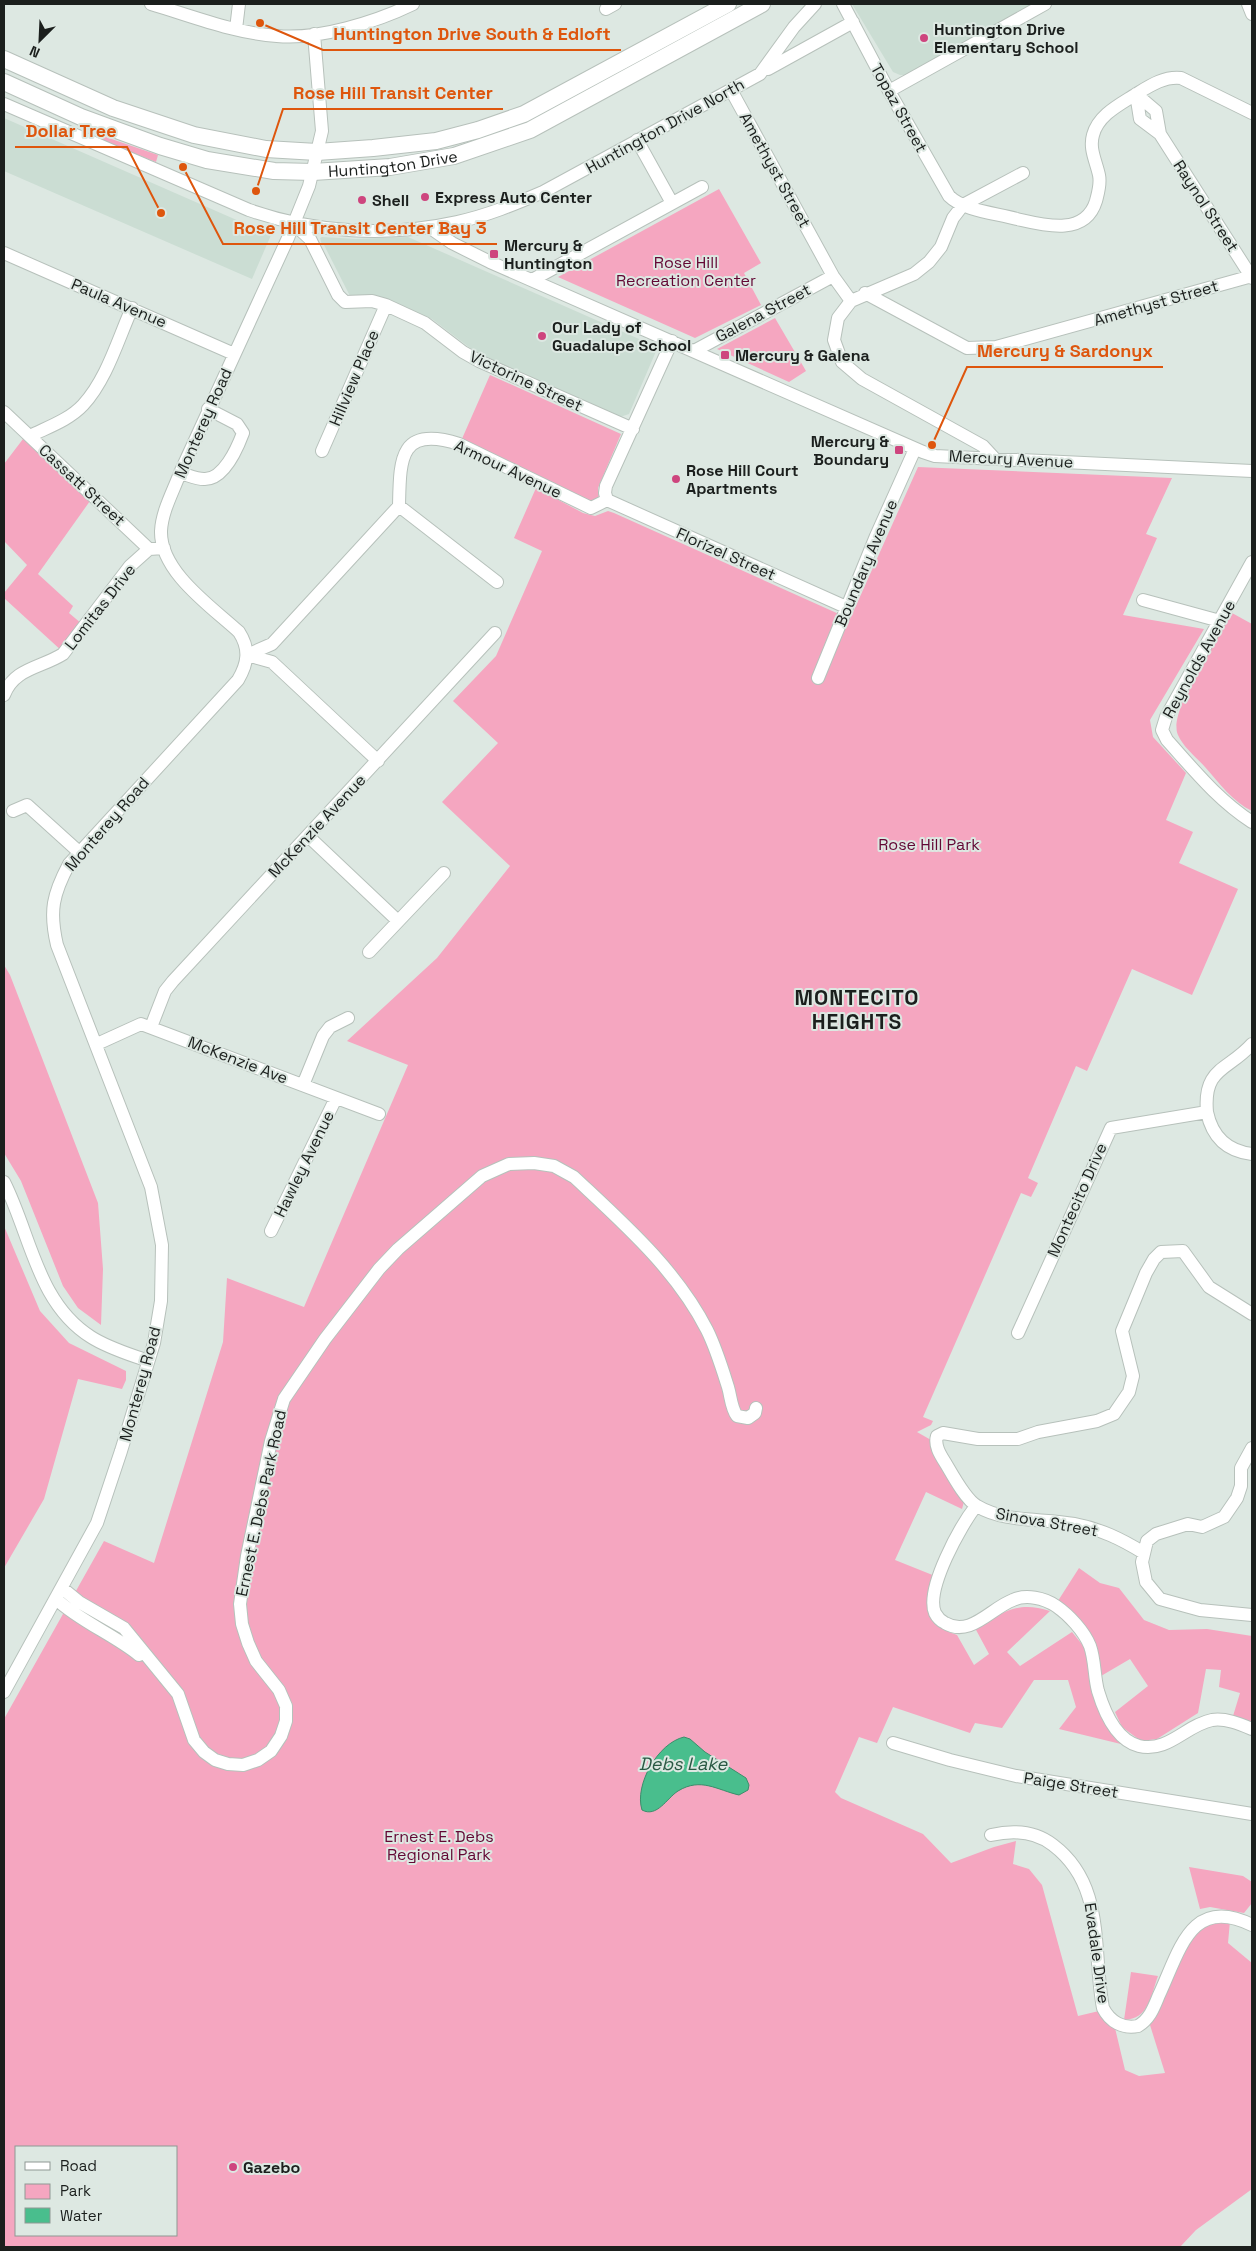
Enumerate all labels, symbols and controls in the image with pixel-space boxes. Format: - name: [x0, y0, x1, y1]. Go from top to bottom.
- north arrow: [15, 15, 65, 65]
- callout: Huntington Drive South & Edloft: [323, 17, 621, 50]
- place label: Huntington Drive Elementary School: [934, 19, 1078, 58]
- text: Huntington Drive South & Edloft: [333, 22, 611, 45]
- marker: Huntington Drive Elementary School: [918, 32, 930, 44]
- text: N: [27, 42, 43, 62]
- street label: Topaz Street: [866, 60, 932, 156]
- street label: Huntington Drive North: [582, 74, 748, 178]
- callout: Rose Hill Transit Center: [283, 76, 503, 109]
- text: Rose Hill Transit Center: [293, 81, 493, 104]
- street label: Amethyst Street: [735, 109, 815, 231]
- callout: Dollar Tree: [15, 114, 127, 147]
- text: Dollar Tree: [25, 119, 117, 142]
- street label: Huntington Drive: [327, 145, 459, 182]
- street label: Raynol Street: [1168, 156, 1244, 256]
- place label: Express Auto Center: [435, 187, 592, 208]
- place label: Shell: [372, 190, 409, 211]
- marker: Express Auto Center: [419, 191, 431, 203]
- marker: Shell: [356, 194, 368, 206]
- callout: Rose Hill Transit Center Bay 3: [223, 211, 497, 244]
- text: Rose Hill Transit Center Bay 3: [233, 216, 487, 239]
- place label: Mercury & Huntington: [504, 235, 592, 274]
- marker: Mercury & Huntington: [488, 248, 500, 260]
- park label: Rose Hill Recreation Center: [616, 252, 756, 291]
- street label: Paula Avenue: [68, 273, 170, 333]
- street label: Amethyst Street: [1091, 275, 1221, 331]
- street label: Galena Street: [712, 279, 814, 347]
- place label: Our Lady of Guadalupe School: [552, 317, 691, 356]
- street label: Hillview Place: [324, 327, 384, 429]
- marker: Our Lady of Guadalupe School: [536, 330, 548, 342]
- callout: Mercury & Sardonyx: [967, 334, 1163, 367]
- text: Mercury & Sardonyx: [977, 339, 1153, 362]
- place label: Mercury & Galena: [735, 345, 870, 366]
- street label: Victorine Street: [466, 346, 586, 416]
- marker: Mercury & Galena: [719, 349, 731, 361]
- street label: Monterey Road: [169, 365, 237, 481]
- place label: Mercury & Boundary: [811, 431, 890, 470]
- street label: Armour Avenue: [451, 435, 565, 503]
- street label: Cassatt Street: [34, 439, 130, 531]
- marker: Mercury & Boundary: [893, 444, 905, 456]
- street label: Mercury Avenue: [948, 445, 1074, 473]
- place label: Rose Hill Court Apartments: [686, 460, 799, 499]
- marker: Rose Hill Court Apartments: [670, 473, 682, 485]
- street label: Boundary Avenue: [830, 496, 902, 630]
- street label: Florizel Street: [673, 523, 779, 585]
- street label: Lomitas Drive: [60, 560, 140, 654]
- street label: Reynolds Avenue: [1158, 596, 1240, 722]
- street label: McKenzie Avenue: [264, 770, 370, 882]
- street label: Monterey Road: [60, 772, 154, 876]
- park label: Rose Hill Park: [878, 834, 980, 855]
- district label: MONTECITO HEIGHTS: [795, 984, 919, 1035]
- street label: McKenzie Ave: [185, 1031, 291, 1089]
- street label: Hawley Avenue: [269, 1107, 339, 1221]
- street label: Montecito Drive: [1042, 1140, 1112, 1260]
- street label: Monterey Road: [115, 1324, 165, 1444]
- street label: Ernest E. Debs Park Road: [231, 1408, 291, 1598]
- street label: Sinova Street: [994, 1503, 1100, 1541]
- water label: Debs Lake: [639, 1752, 729, 1775]
- street label: Paige Street: [1022, 1767, 1120, 1803]
- park label: Ernest E. Debs Regional Park: [384, 1826, 494, 1865]
- street label: Evadale Drive: [1080, 1901, 1114, 2005]
- legend: [15, 2146, 178, 2236]
- text: Road: [60, 2156, 97, 2175]
- place label: Gazebo: [243, 2157, 300, 2178]
- marker: Gazebo: [227, 2161, 239, 2173]
- text: Park: [60, 2181, 91, 2200]
- text: Water: [60, 2206, 103, 2225]

